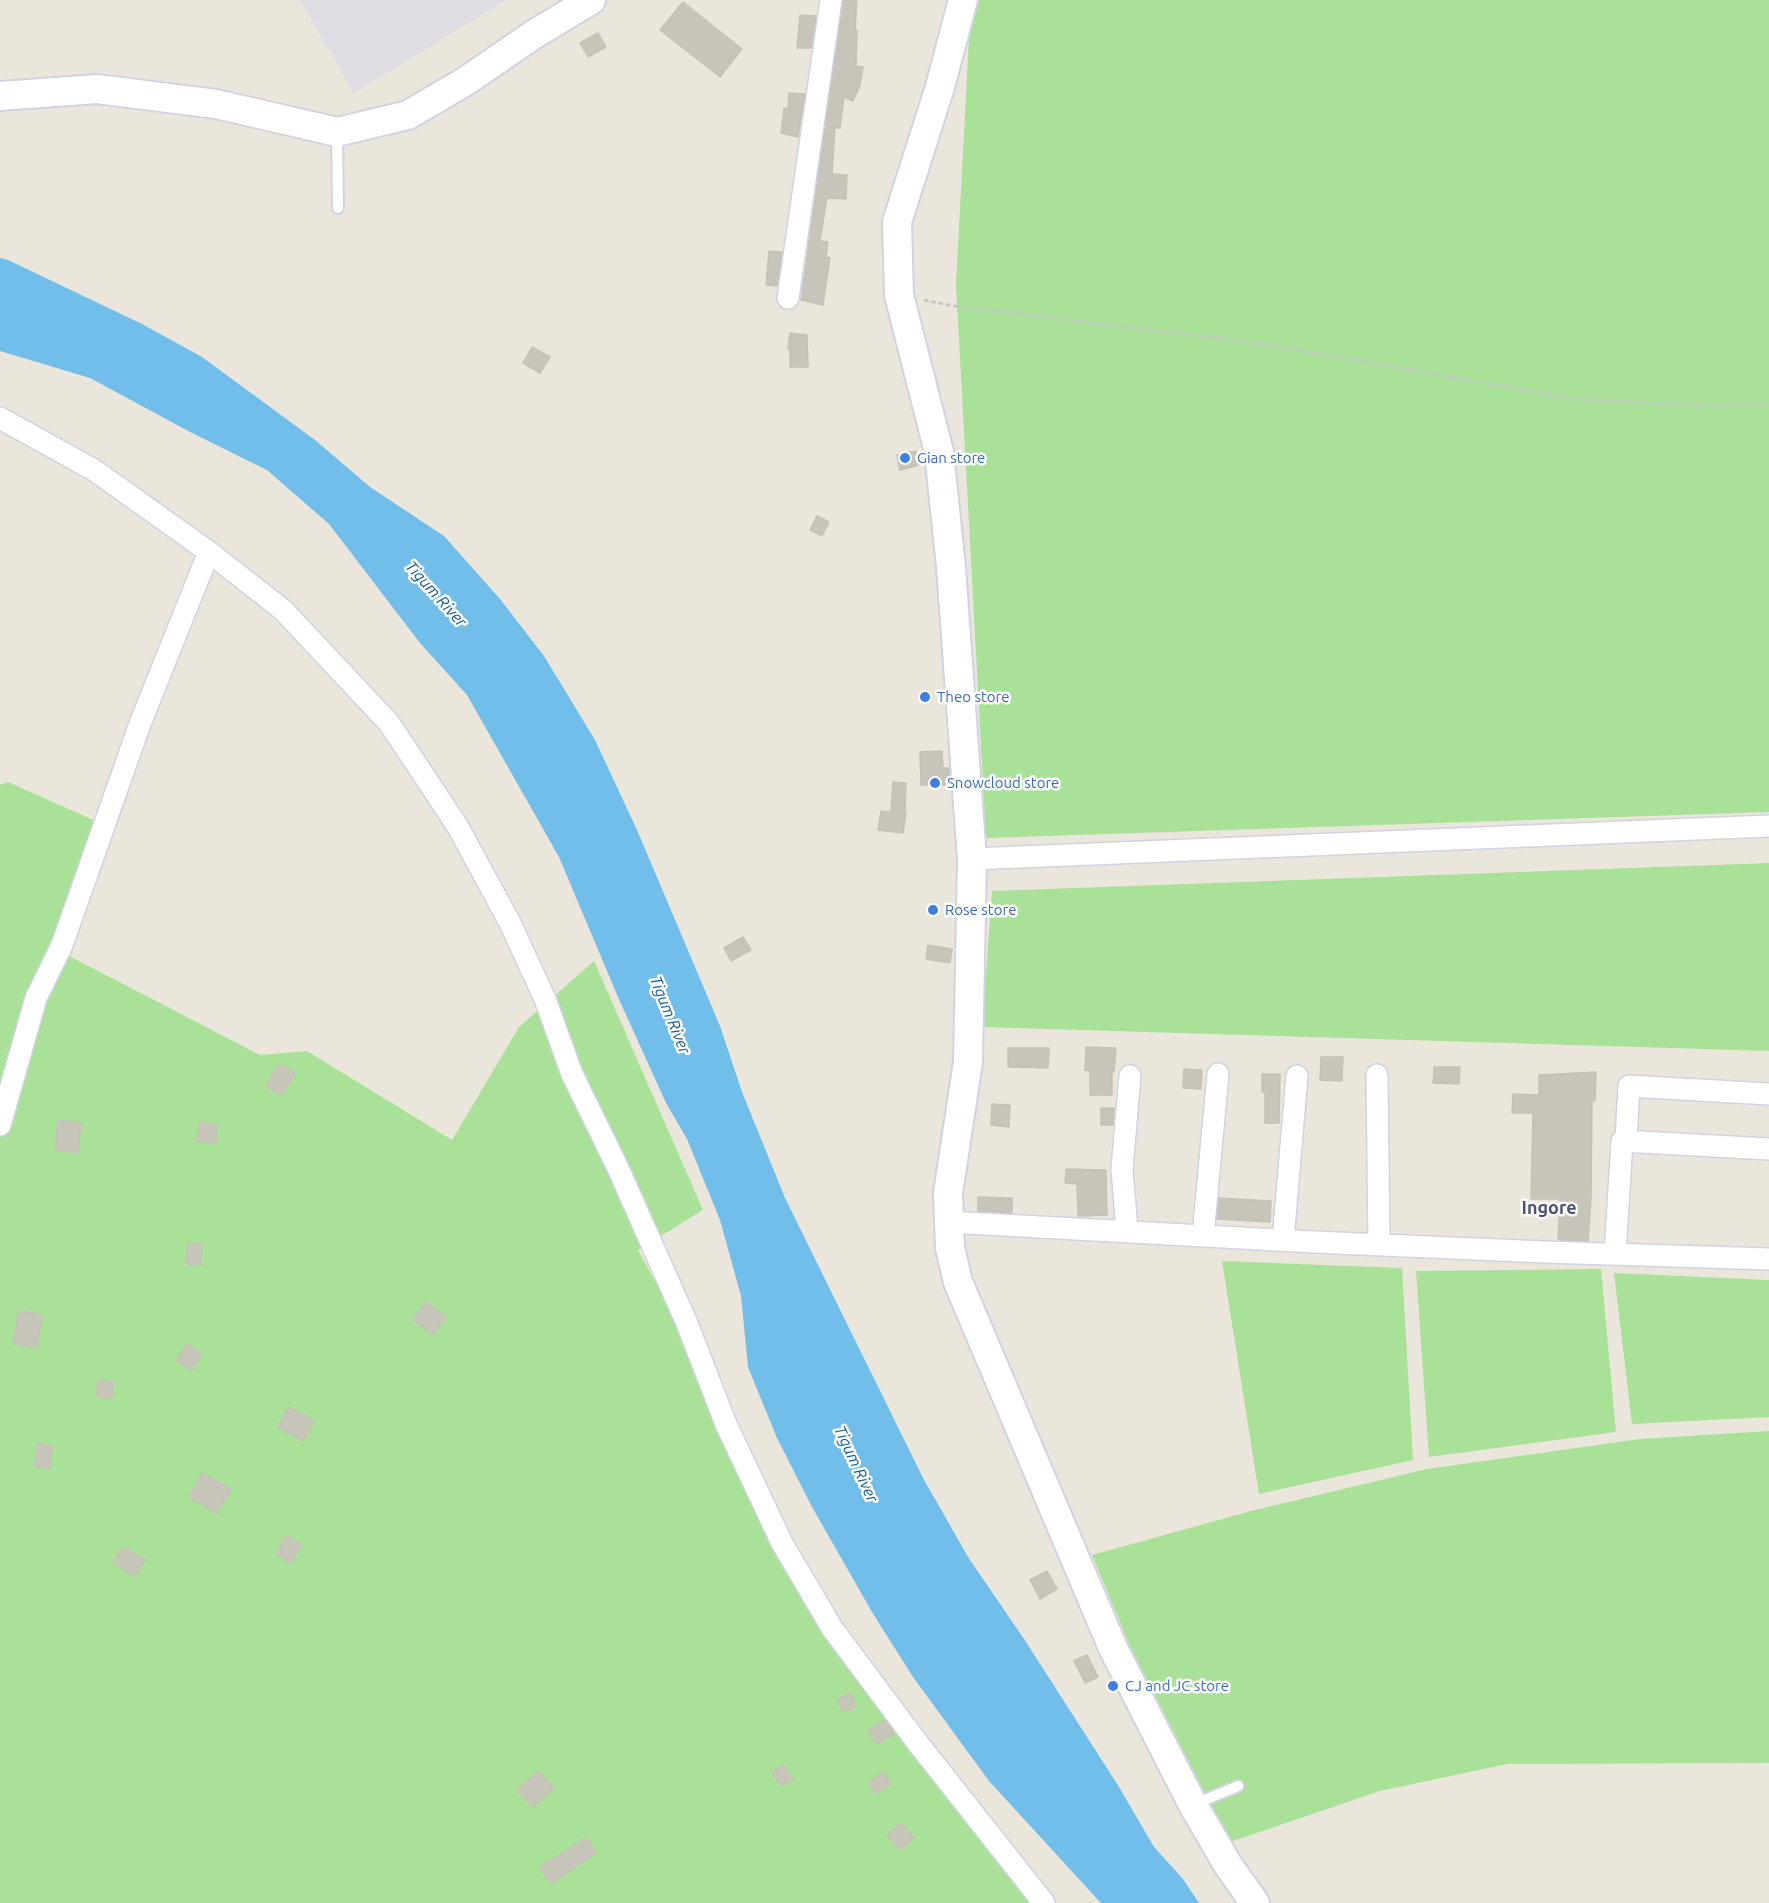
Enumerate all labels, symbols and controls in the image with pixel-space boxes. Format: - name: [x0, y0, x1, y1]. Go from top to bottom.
- place label: Gian store: [917, 449, 985, 467]
- marker: Gian store: [898, 451, 912, 465]
- water label: Tigum River: [401, 557, 471, 631]
- place label: Theo store: [937, 688, 1009, 706]
- marker: Theo store: [918, 690, 932, 704]
- place label: Snowcloud store: [947, 774, 1059, 792]
- marker: Snowcloud store: [928, 776, 942, 790]
- place label: Rose store: [945, 901, 1016, 919]
- marker: Rose store: [926, 903, 940, 917]
- water label: Tigum River: [646, 973, 694, 1057]
- district label: Ingore: [1521, 1197, 1577, 1219]
- water label: Tigum River: [830, 1423, 882, 1505]
- place label: CJ and JC store: [1125, 1677, 1229, 1695]
- marker: CJ and JC store: [1106, 1679, 1120, 1693]

